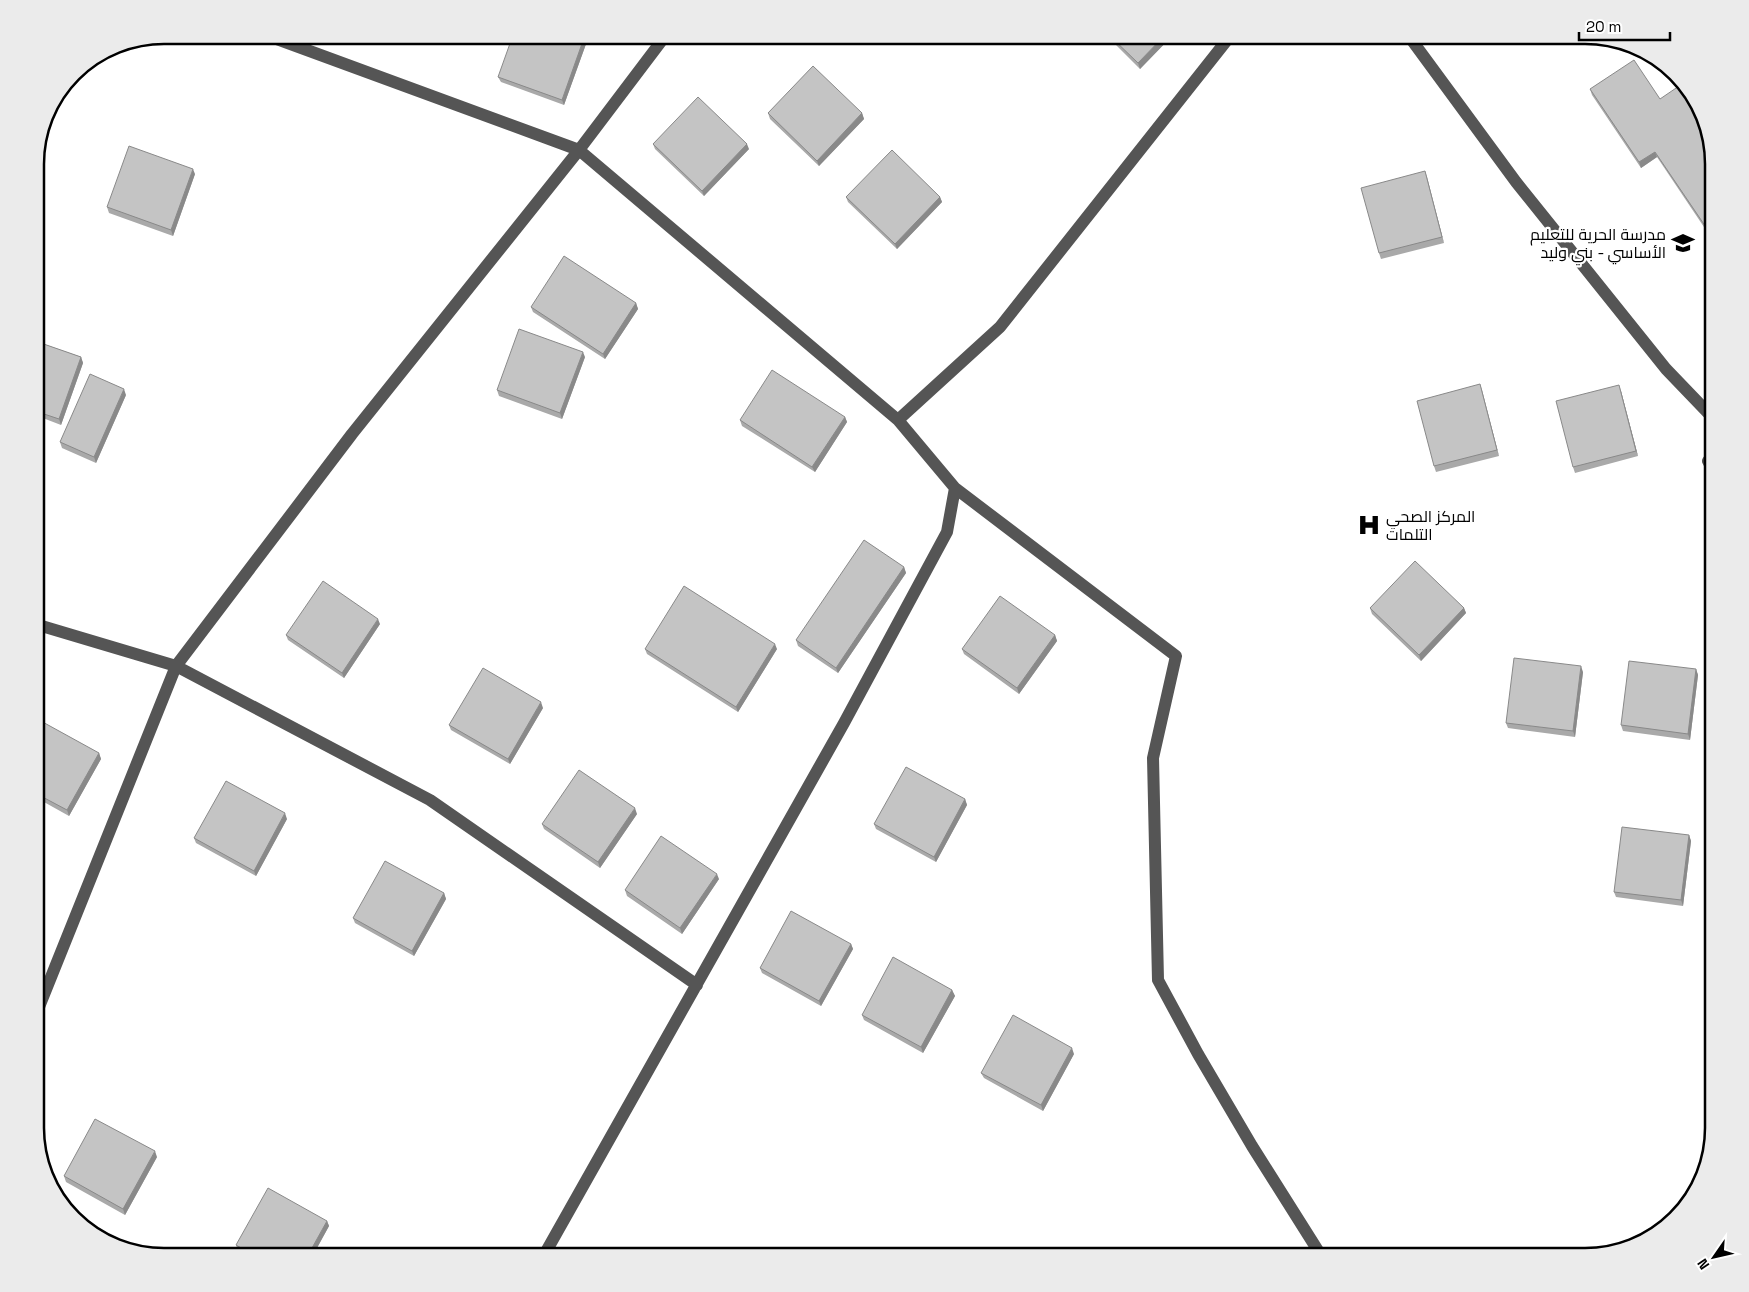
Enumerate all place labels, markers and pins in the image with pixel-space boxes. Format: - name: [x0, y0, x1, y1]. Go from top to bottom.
- place label: مدرسة الحرية للتعليم الأساسي - بني وليد: [1530, 224, 1666, 266]
- school or university icon: مدرسة الحرية للتعليم الأساسي - بني وليد: [1670, 230, 1696, 256]
- place label: المركز الصحي التلمات: [1386, 506, 1475, 545]
- hospital icon: المركز الصحي التلمات: [1356, 512, 1382, 538]

